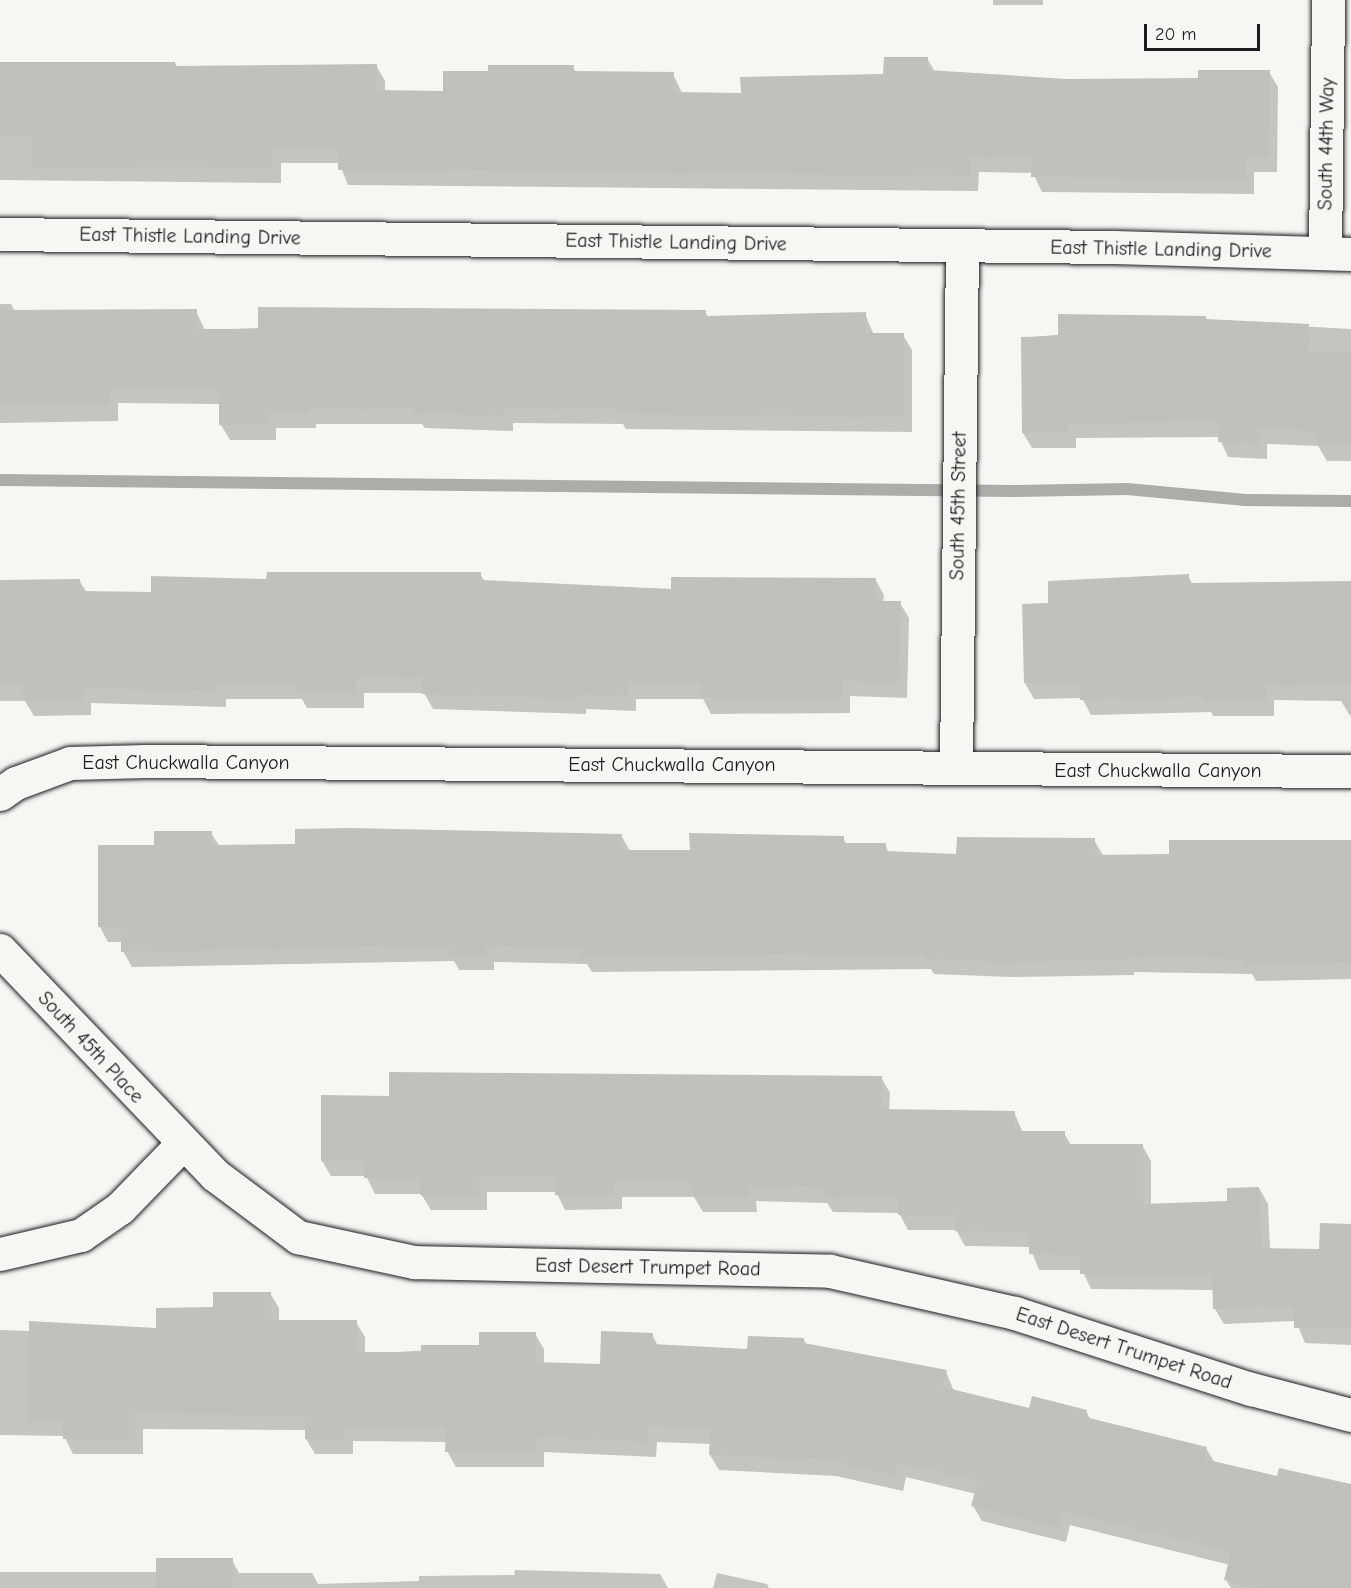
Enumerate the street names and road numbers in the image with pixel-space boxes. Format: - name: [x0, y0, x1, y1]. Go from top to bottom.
- street label: South 44th Way: [1313, 77, 1339, 211]
- street label: East Thistle Landing Drive: [79, 222, 301, 250]
- street label: East Thistle Landing Drive: [565, 228, 787, 256]
- street label: East Thistle Landing Drive: [1050, 235, 1272, 263]
- street label: South 45th Street: [945, 431, 971, 581]
- street label: East Chuckwalla Canyon: [82, 750, 290, 774]
- street label: East Chuckwalla Canyon: [568, 752, 776, 776]
- street label: East Chuckwalla Canyon: [1054, 758, 1262, 782]
- street label: South 45th Place: [33, 986, 149, 1108]
- street label: East Desert Trumpet Road: [535, 1253, 761, 1281]
- street label: East Desert Trumpet Road: [1013, 1302, 1235, 1394]

